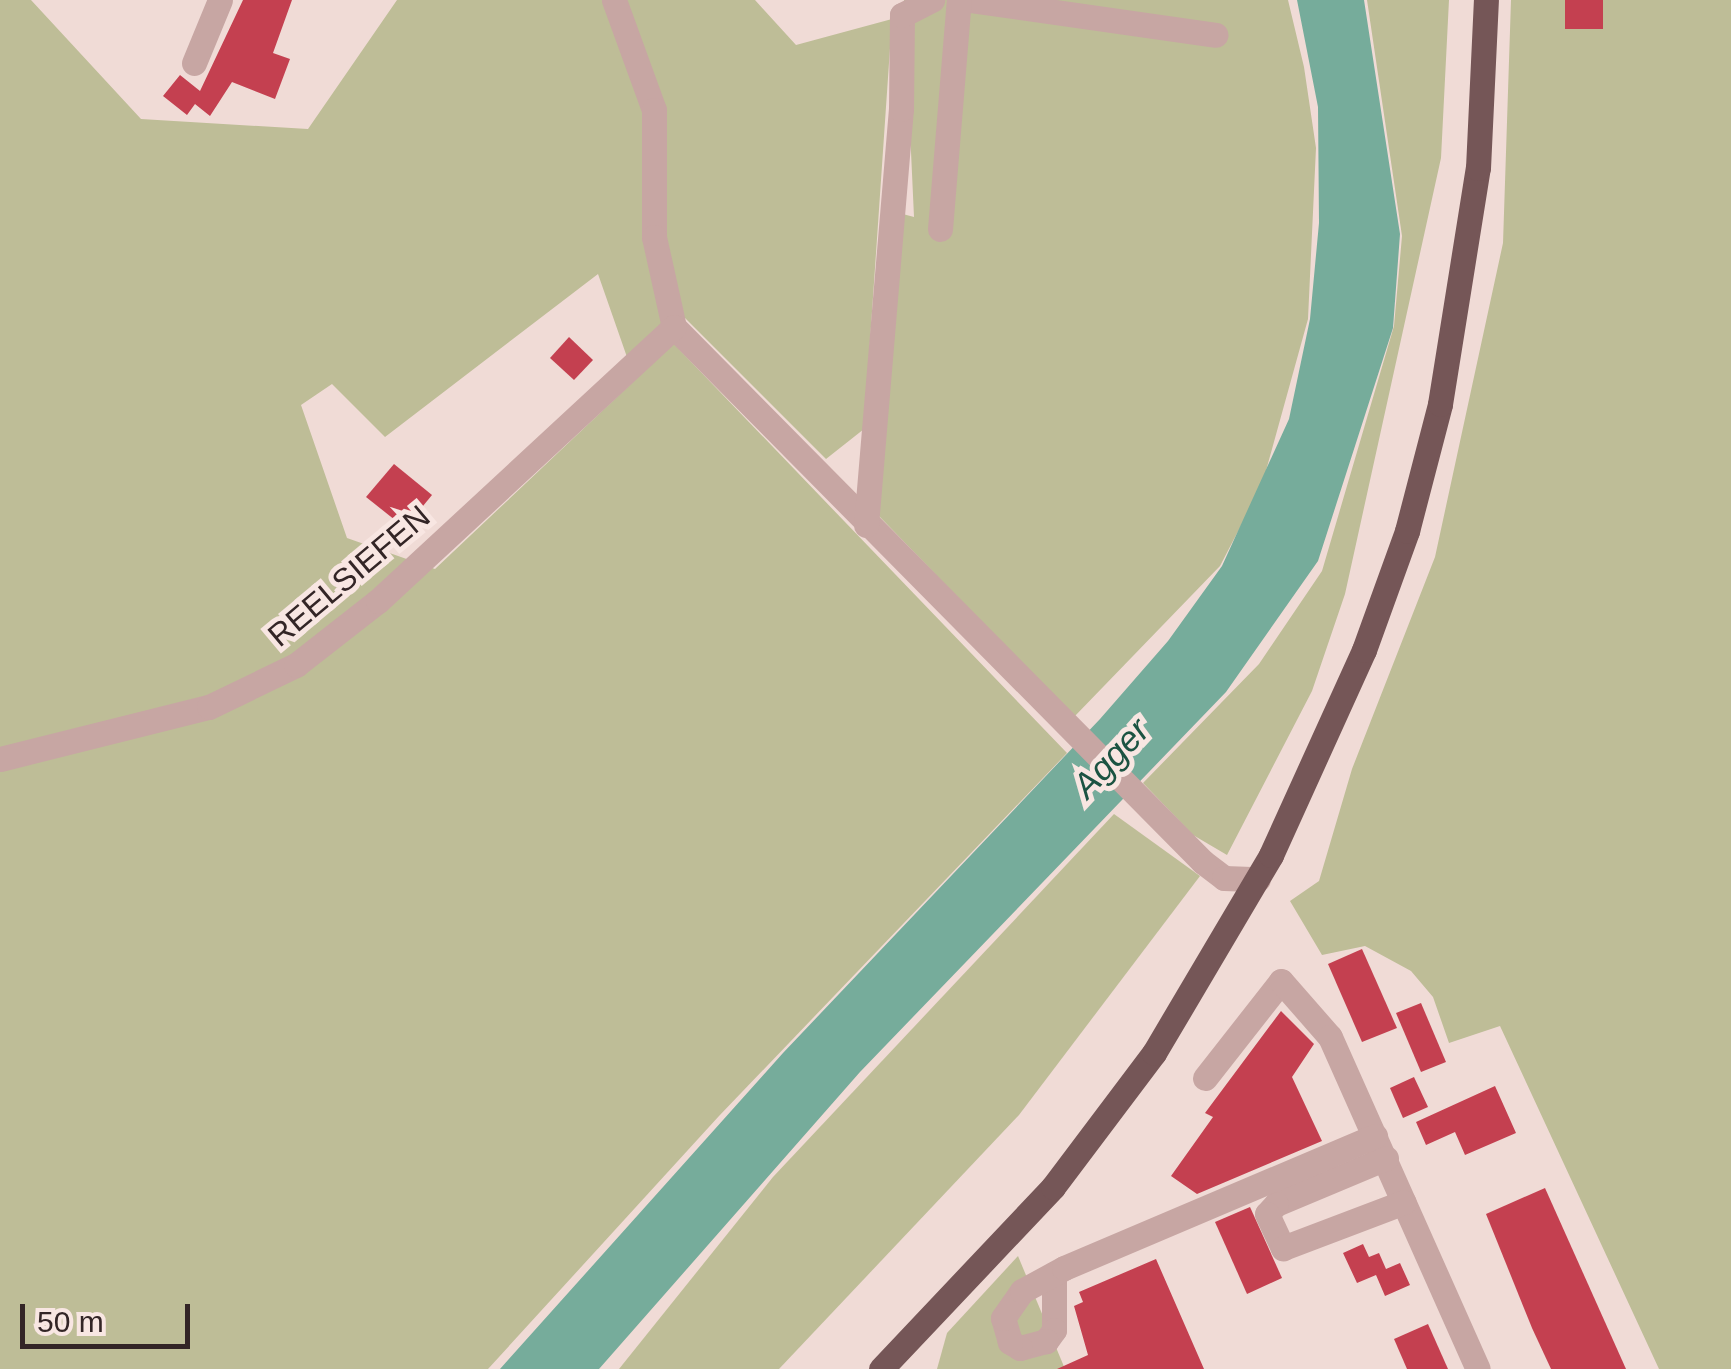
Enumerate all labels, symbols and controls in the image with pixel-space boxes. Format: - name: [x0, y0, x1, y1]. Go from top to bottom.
- street label: REELSIEFEN: [260, 497, 438, 655]
- water label: Agger: [1064, 710, 1158, 806]
- scale bar: [25, 1284, 195, 1346]
- text: 50 m: [37, 1305, 104, 1338]

